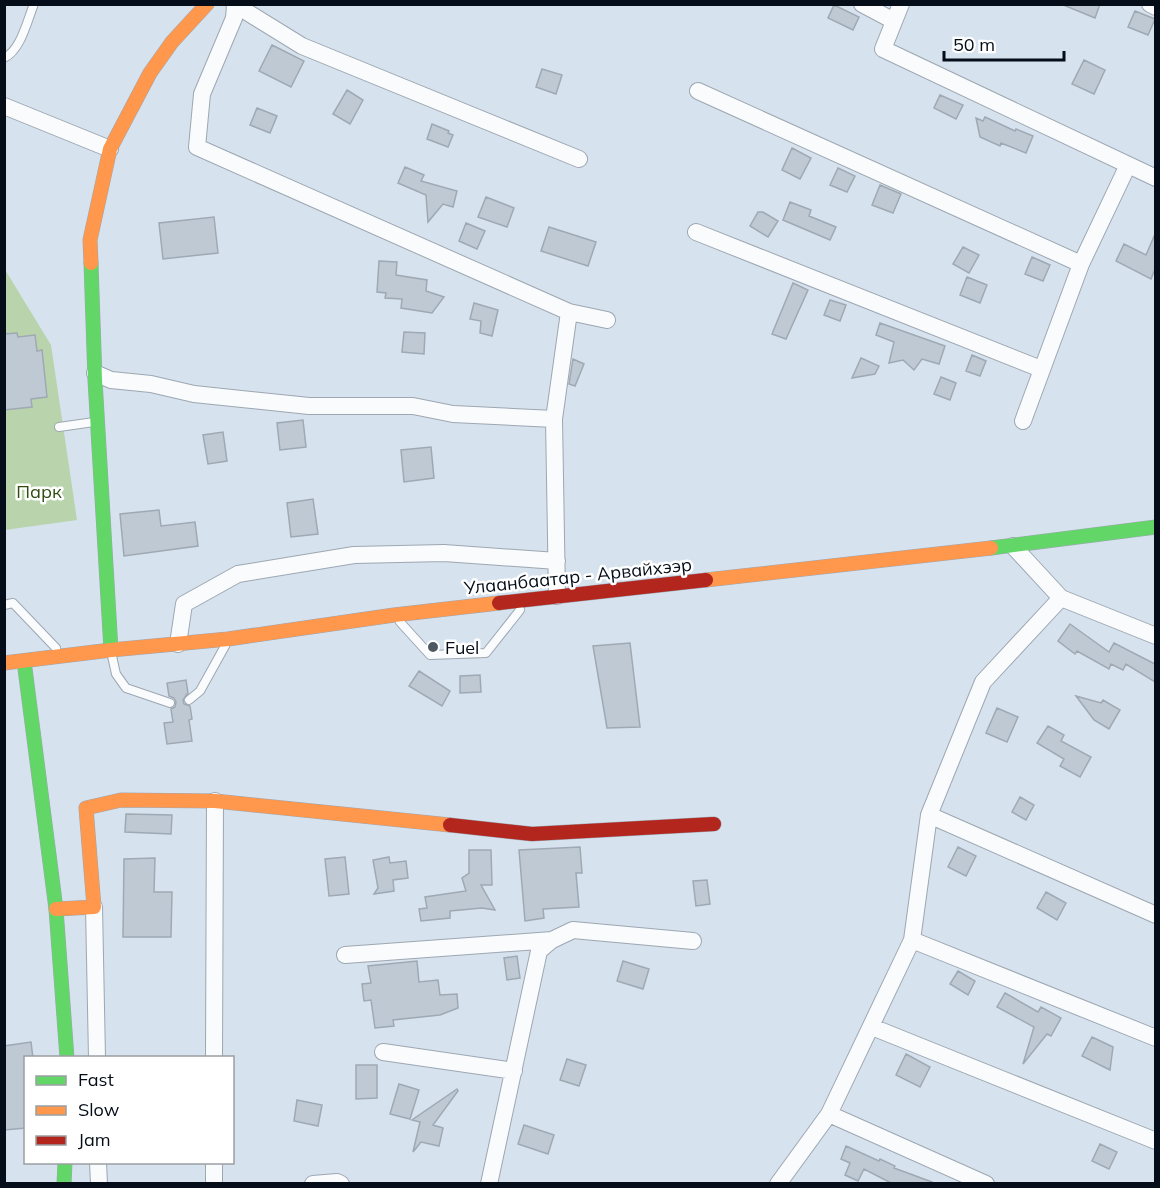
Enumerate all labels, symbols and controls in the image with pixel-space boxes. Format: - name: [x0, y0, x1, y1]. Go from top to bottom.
- scale bar: [944, 24, 1064, 62]
- text: 50 m: [953, 33, 995, 56]
- park label: Парк: [16, 480, 62, 503]
- street label: Улаанбаатар - Арвайхээр: [462, 553, 693, 600]
- place label: Fuel: [445, 636, 479, 659]
- marker: Fuel: [426, 640, 440, 654]
- legend: [24, 1056, 234, 1164]
- text: Fast: [78, 1068, 114, 1091]
- text: Slow: [78, 1098, 120, 1121]
- text: Jam: [78, 1128, 111, 1151]

